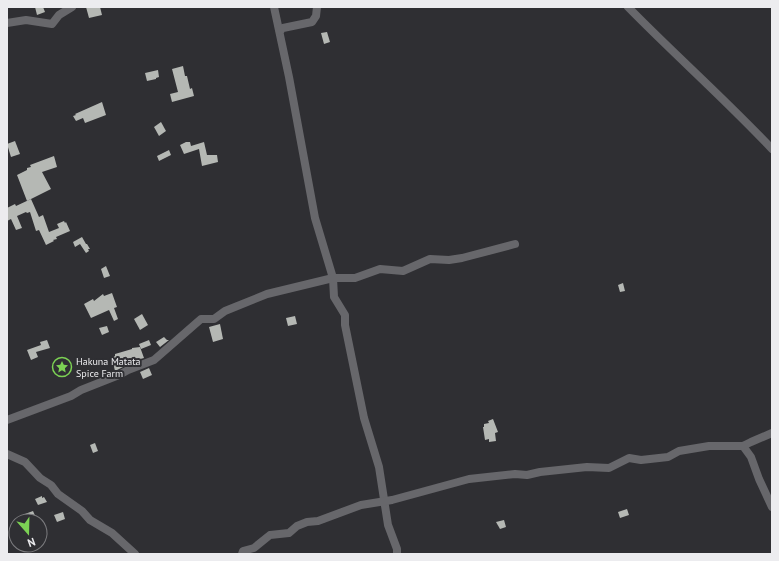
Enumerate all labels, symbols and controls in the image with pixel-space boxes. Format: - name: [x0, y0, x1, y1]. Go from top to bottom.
- place label: Hakuna Matata Spice Farm: [76, 355, 141, 380]
- place icon: Hakuna Matata Spice Farm: [51, 356, 73, 378]
- north arrow: [8, 513, 48, 553]
- text: N: [26, 535, 37, 550]

